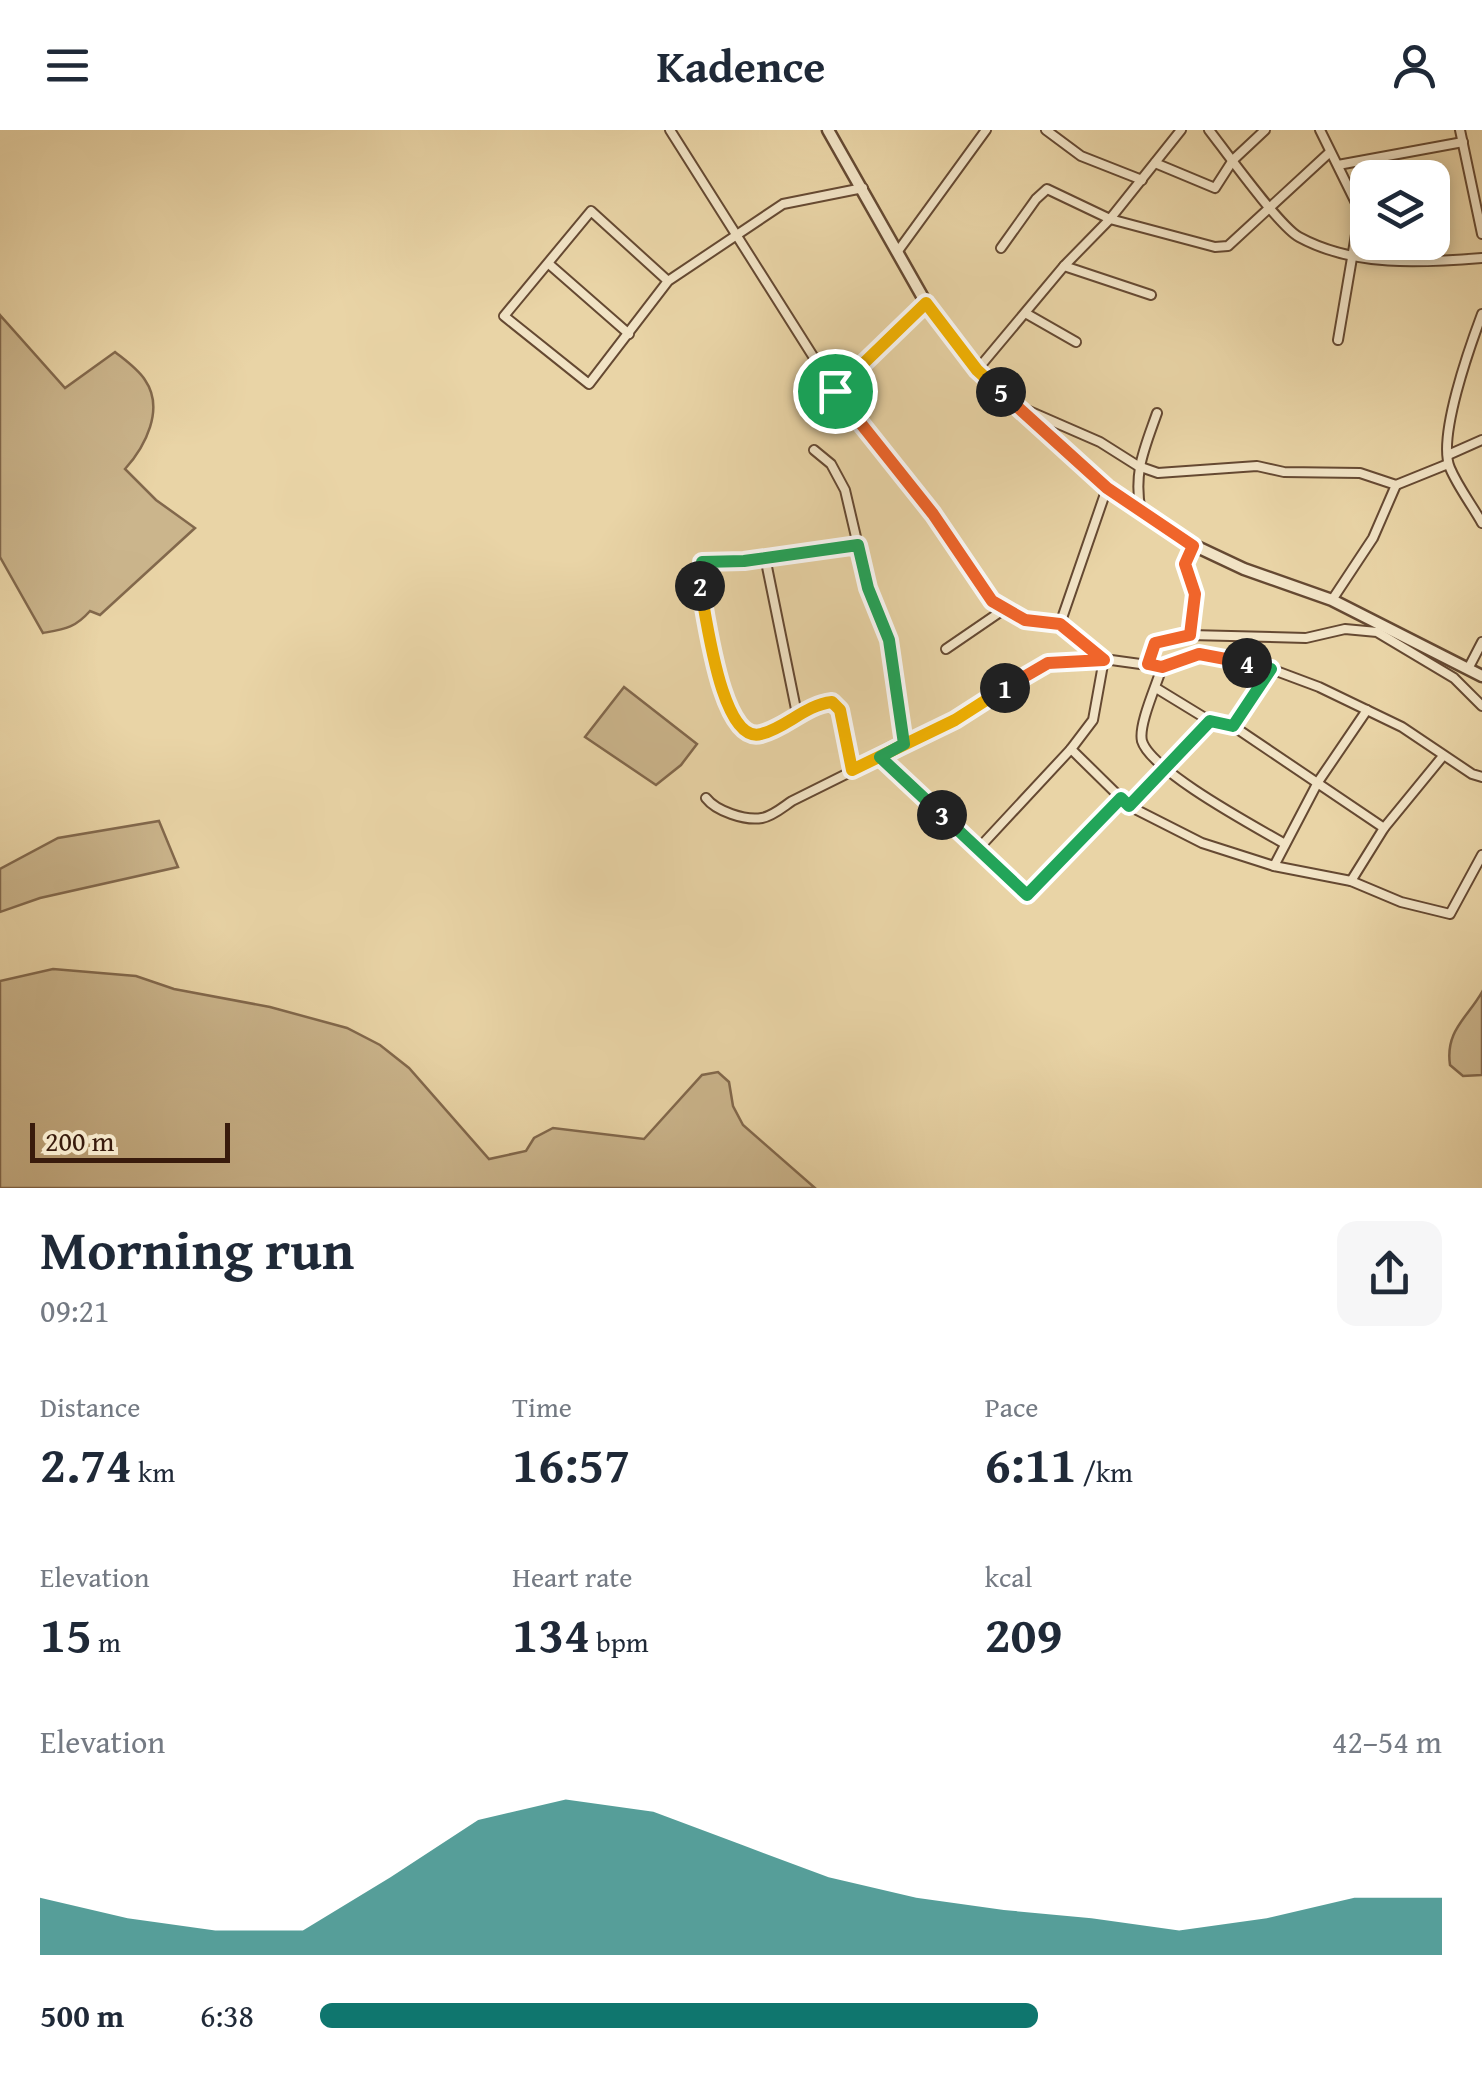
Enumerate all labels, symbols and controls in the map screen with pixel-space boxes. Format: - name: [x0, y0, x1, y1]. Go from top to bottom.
- text: Kadence: [657, 33, 825, 98]
- icon: menu: [40, 38, 95, 93]
- icon: person: [1387, 38, 1442, 93]
- map controls: [1350, 160, 1450, 260]
- button: layers: [1350, 160, 1450, 260]
- pin: [793, 349, 878, 434]
- icon: arrive: [808, 364, 863, 419]
- pin: 5: [976, 367, 1026, 417]
- text: 5: [994, 371, 1008, 412]
- pin: 2: [675, 561, 725, 611]
- text: 2: [693, 565, 707, 606]
- pin: 4: [1222, 638, 1272, 688]
- text: 4: [1240, 642, 1254, 683]
- pin: 1: [980, 663, 1030, 713]
- text: 1: [998, 667, 1012, 708]
- pin: 3: [917, 790, 967, 840]
- text: 3: [935, 794, 949, 835]
- scale bar: [30, 1118, 230, 1162]
- text: 200 m: [45, 1120, 114, 1161]
- text: Morning run: [40, 1209, 354, 1289]
- button: share: [1337, 1221, 1442, 1326]
- text: 09:21: [40, 1287, 109, 1334]
- text: Distance: [40, 1386, 140, 1427]
- text: Time: [512, 1386, 572, 1427]
- text: Pace: [985, 1386, 1039, 1427]
- text: 2.74: [40, 1427, 132, 1500]
- text: 16:57: [512, 1427, 630, 1500]
- text: 6:11: [985, 1427, 1077, 1500]
- text: km: [132, 1451, 175, 1492]
- text: /km: [1077, 1451, 1133, 1492]
- text: Elevation: [40, 1556, 150, 1597]
- text: Heart rate: [512, 1556, 632, 1597]
- text: kcal: [985, 1556, 1032, 1597]
- text: 15: [40, 1597, 92, 1670]
- text: 134: [512, 1597, 590, 1670]
- text: 209: [985, 1597, 1062, 1670]
- text: m: [92, 1621, 121, 1662]
- text: bpm: [590, 1621, 649, 1662]
- text: Elevation: [40, 1718, 165, 1765]
- text: 42–54 m: [1332, 1718, 1442, 1765]
- text: 500 m: [40, 1992, 124, 2039]
- text: 6:38: [200, 1992, 254, 2039]

